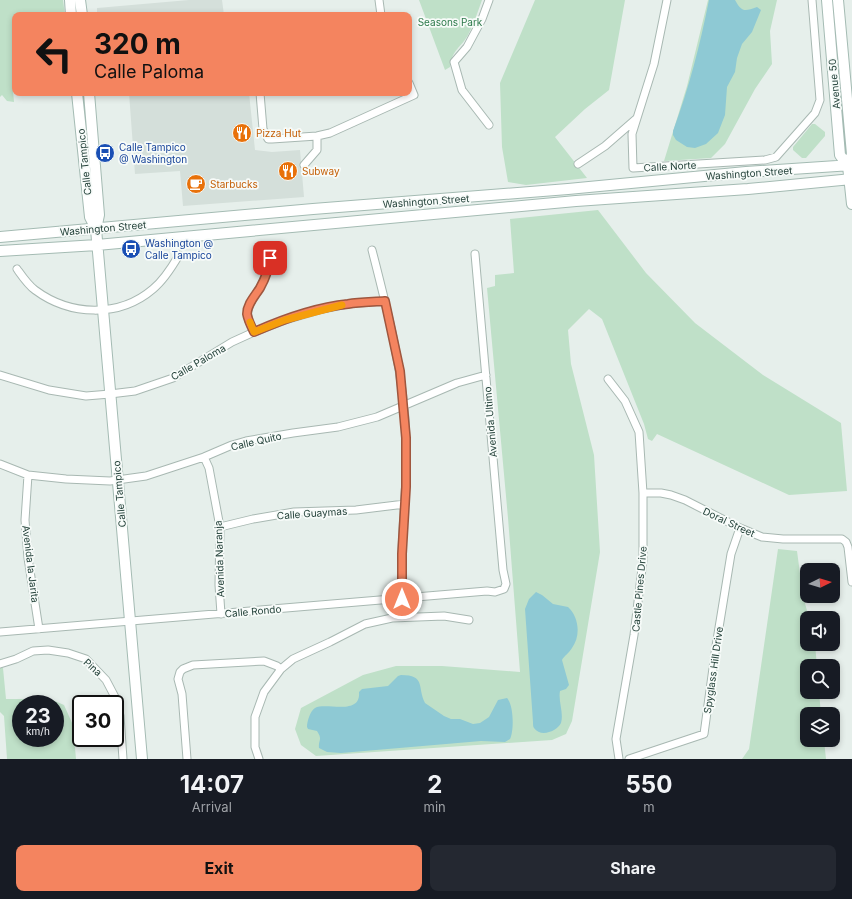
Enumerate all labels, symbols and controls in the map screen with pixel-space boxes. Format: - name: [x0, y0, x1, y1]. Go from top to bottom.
- park label: Seasons Park: [418, 16, 483, 28]
- text: 320 m: [94, 27, 181, 61]
- icon: left: [28, 28, 80, 80]
- street label: Avenue 50: [826, 58, 842, 110]
- text: Calle Paloma: [94, 61, 204, 82]
- restaurant icon: Pizza Hut: [231, 122, 253, 144]
- place label: Pizza Hut: [256, 127, 302, 139]
- street label: Calle Tampico: [75, 128, 93, 196]
- place label: Calle Tampico @ Washington: [119, 141, 187, 165]
- bus stop icon: Calle Tampico @ Washington: [94, 142, 116, 164]
- street label: Calle Norte: [643, 159, 697, 173]
- restaurant icon: Subway: [277, 160, 299, 182]
- street label: Washington Street: [705, 164, 793, 182]
- place label: Subway: [302, 165, 340, 177]
- cafe icon: Starbucks: [185, 173, 207, 195]
- place label: Starbucks: [210, 178, 258, 190]
- street label: Washington Street: [382, 192, 470, 210]
- street label: Washington Street: [59, 218, 147, 238]
- place label: Washington @ Calle Tampico: [145, 237, 214, 261]
- bus stop icon: Washington @ Calle Tampico: [120, 238, 142, 260]
- pin: [253, 241, 287, 275]
- icon: arrive: [259, 247, 281, 269]
- street label: Calle Paloma: [168, 342, 228, 382]
- street label: Avenida Ultimo: [481, 386, 499, 458]
- street label: Calle Quito: [230, 429, 282, 453]
- street label: Calle Tampico: [110, 460, 128, 528]
- street label: Calle Guaymas: [276, 505, 348, 521]
- street label: Doral Street: [701, 505, 758, 540]
- street label: Avenida Naranja: [212, 520, 226, 598]
- street label: Avenida la Jarita: [20, 525, 42, 603]
- street label: Castle Pines Drive: [629, 545, 649, 632]
- north arrow: [800, 563, 840, 603]
- map controls: [800, 563, 840, 747]
- position arrow: [381, 578, 423, 620]
- street label: Calle Rondo: [224, 603, 282, 619]
- button: sound: [800, 611, 840, 651]
- street label: Spyglass Hill Drive: [701, 626, 725, 714]
- street label: Pina: [81, 656, 105, 678]
- button: search: [800, 659, 840, 699]
- speed limit sign: 30: [72, 695, 124, 747]
- text: 23: [25, 704, 51, 728]
- button: layers: [800, 707, 840, 747]
- text: km/h: [26, 725, 50, 737]
- text: 14:07: [180, 770, 244, 799]
- text: 2: [427, 770, 442, 799]
- text: 550: [625, 770, 672, 799]
- text: Arrival: [192, 799, 232, 815]
- text: min: [424, 799, 446, 815]
- text: m: [643, 799, 655, 815]
- button: Exit: [16, 845, 422, 891]
- button: Share: [430, 845, 836, 891]

